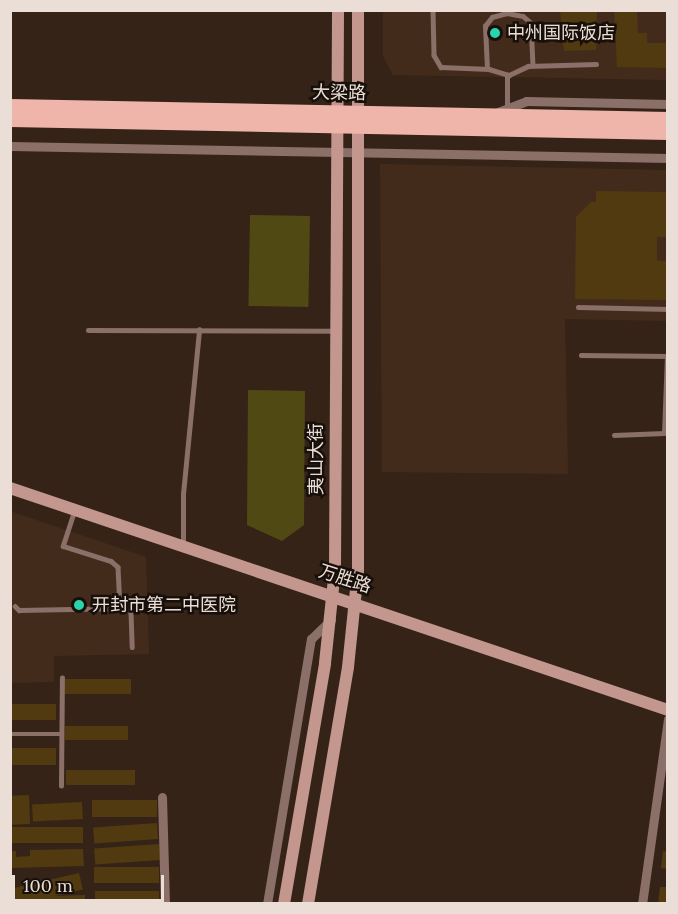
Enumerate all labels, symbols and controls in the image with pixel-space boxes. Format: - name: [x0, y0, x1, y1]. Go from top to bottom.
- place label: 中州国际饭店: [507, 22, 615, 44]
- marker: 中州国际饭店: [488, 26, 502, 40]
- street label: 大梁路: [312, 82, 366, 104]
- street label: 夷山大街: [305, 423, 327, 495]
- street label: 万胜路: [316, 560, 374, 598]
- place label: 开封市第二中医院: [92, 594, 236, 616]
- marker: 开封市第二中医院: [70, 596, 88, 614]
- scale bar: [15, 863, 166, 901]
- text: 100 m: [23, 874, 73, 897]

